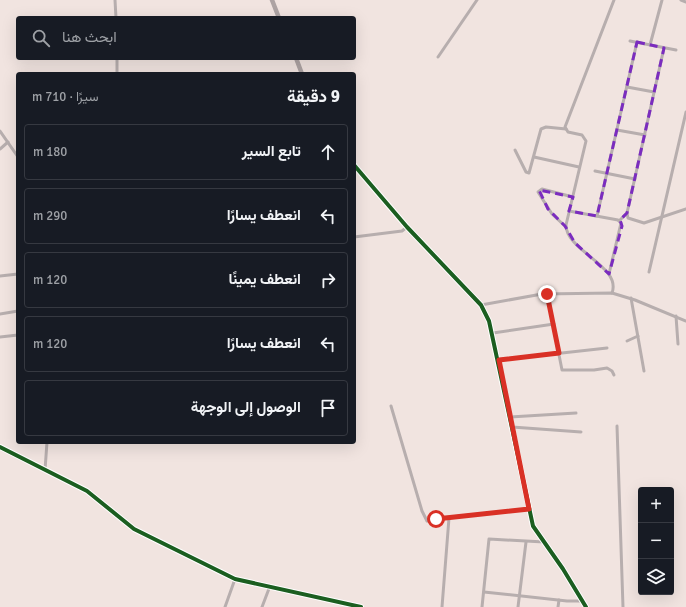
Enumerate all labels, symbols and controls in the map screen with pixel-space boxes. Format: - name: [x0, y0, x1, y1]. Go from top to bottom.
- search box: [16, 16, 356, 60]
- icon: search: [30, 27, 52, 49]
- text: ابحث هنا: [62, 28, 117, 46]
- text: 9 دقيقة: [287, 86, 340, 107]
- text: سيرًا · 710 m: [32, 89, 99, 105]
- icon: ahead: [317, 141, 339, 163]
- text: تابع السير: [242, 142, 301, 160]
- text: 180 m: [33, 144, 67, 160]
- icon: left: [317, 205, 339, 227]
- text: انعطف يسارًا: [227, 206, 301, 224]
- text: 290 m: [33, 208, 67, 224]
- icon: right: [317, 269, 339, 291]
- text: انعطف يمينًا: [229, 270, 301, 288]
- text: 120 m: [33, 272, 67, 288]
- route end: [538, 285, 556, 303]
- icon: left: [317, 333, 339, 355]
- text: انعطف يسارًا: [227, 334, 301, 352]
- text: 120 m: [33, 336, 67, 352]
- icon: arrive: [317, 397, 339, 419]
- text: الوصول إلى الوجهة: [191, 398, 301, 416]
- map controls: [638, 487, 674, 595]
- button: +: [638, 487, 674, 523]
- route start: [427, 510, 445, 528]
- button: −: [638, 523, 674, 559]
- button: layers: [638, 559, 674, 595]

